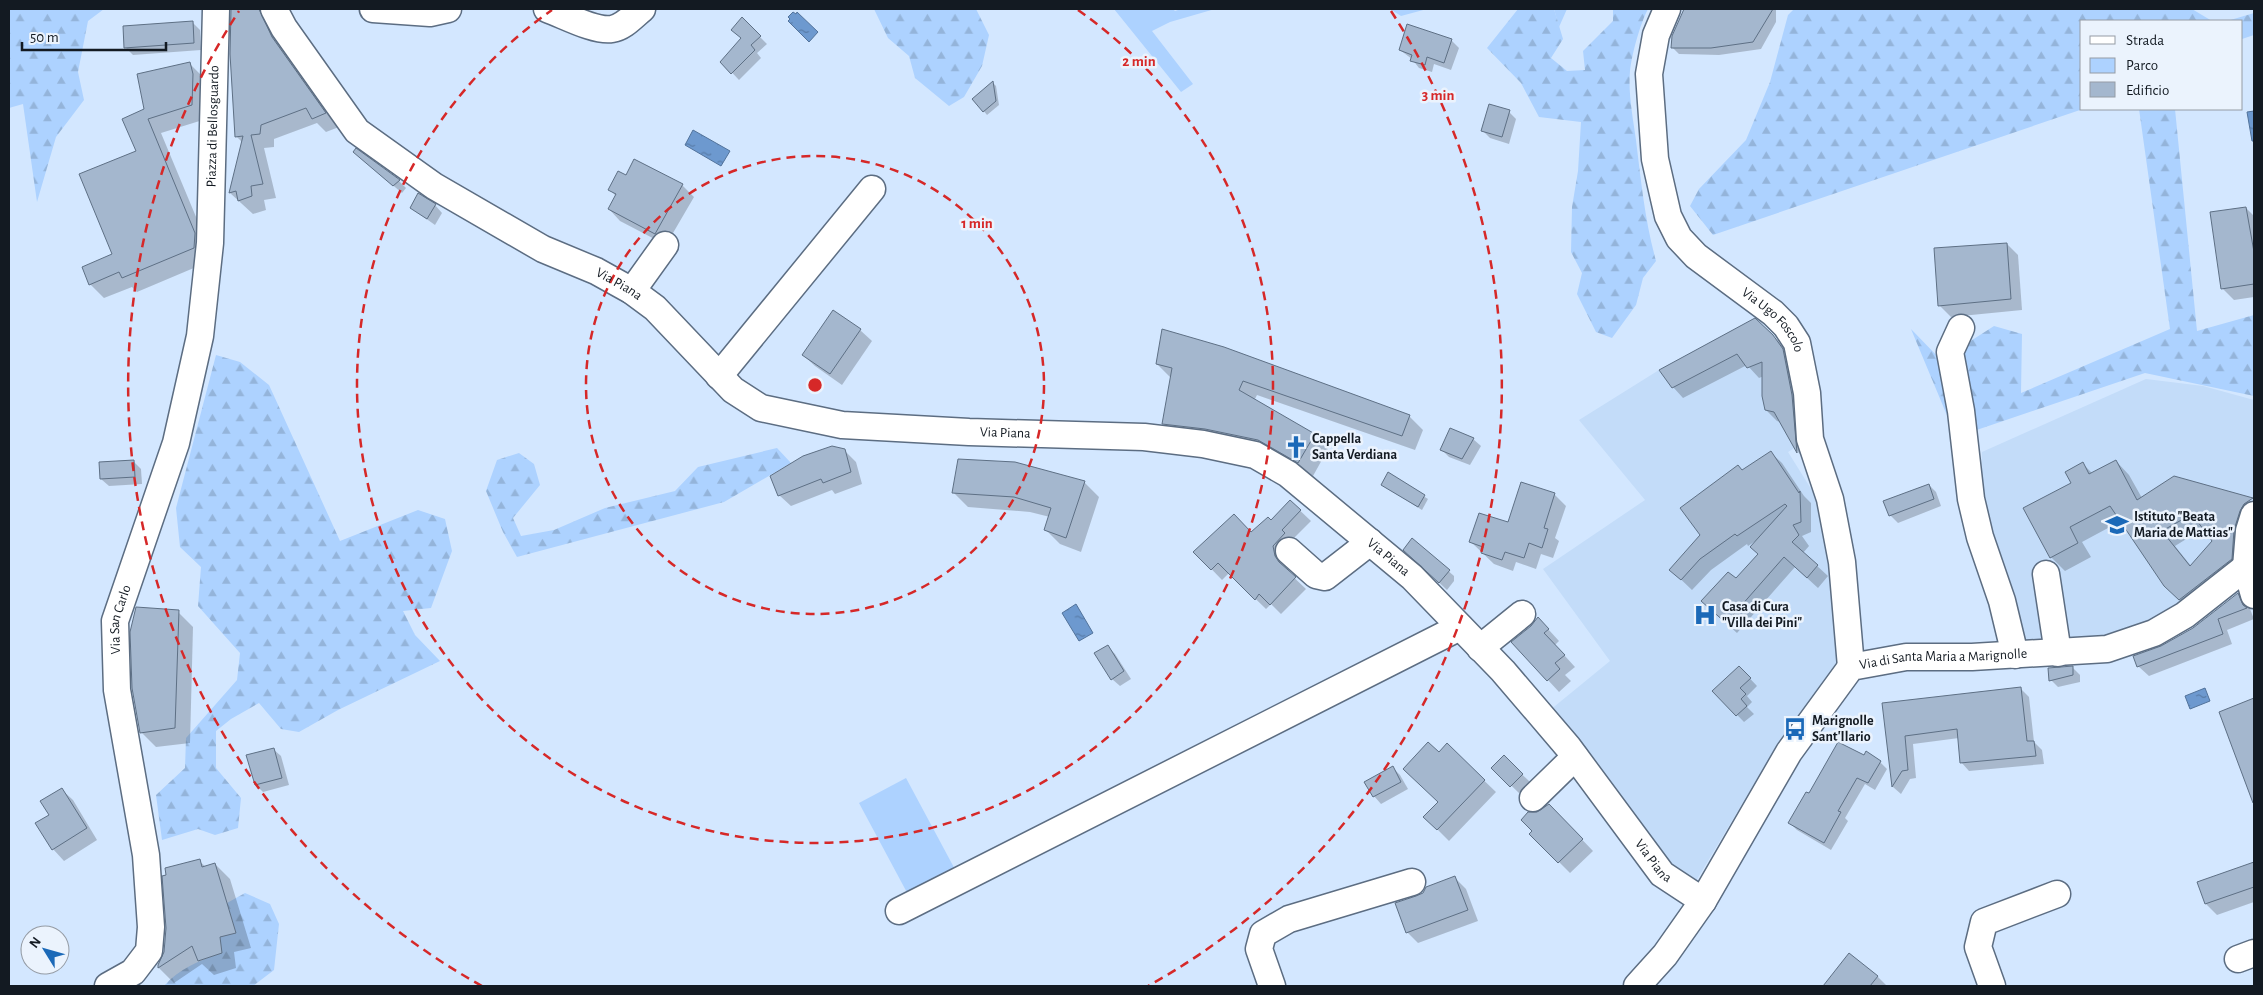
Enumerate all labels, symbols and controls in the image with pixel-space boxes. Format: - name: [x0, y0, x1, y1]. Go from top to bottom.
- scale bar: [22, 20, 166, 52]
- legend: [2080, 20, 2243, 110]
- text: 50 m: [30, 30, 59, 45]
- text: Strada: [2126, 33, 2164, 48]
- text: 2 min: [1122, 54, 1156, 69]
- text: Parco: [2126, 58, 2158, 73]
- street label: Piazza di Bellosguardo: [204, 65, 222, 188]
- text: Edificio: [2126, 83, 2169, 98]
- text: 3 min: [1422, 88, 1454, 103]
- text: 1 min: [961, 216, 993, 231]
- street label: Via Piana: [593, 265, 645, 303]
- street label: Via Ugo Foscolo: [1739, 285, 1806, 354]
- centre of rings: [806, 376, 824, 394]
- street label: Via Piana: [980, 425, 1031, 441]
- place label: Cappella Santa Verdiana: [1312, 432, 1397, 462]
- church icon: Cappella Santa Verdiana: [1283, 434, 1309, 460]
- place label: Istituto "Beata Maria de Mattias": [2134, 510, 2233, 540]
- school or university icon: Istituto "Beata Maria de Mattias": [2104, 512, 2130, 538]
- street label: Via Piana: [1364, 536, 1413, 579]
- street label: Via San Carlo: [108, 583, 134, 654]
- place label: Casa di Cura "Villa dei Pini": [1722, 600, 1802, 630]
- hospital icon: Casa di Cura "Villa dei Pini": [1692, 602, 1718, 628]
- street label: Via di Santa Maria a Marignolle: [1858, 647, 2028, 672]
- place label: Marignolle Sant'Ilario: [1812, 714, 1874, 744]
- bus stop icon: Marignolle Sant'Ilario: [1782, 716, 1808, 742]
- street label: Via Piana: [1632, 837, 1674, 886]
- north arrow: [20, 925, 70, 975]
- text: N: [27, 935, 44, 951]

